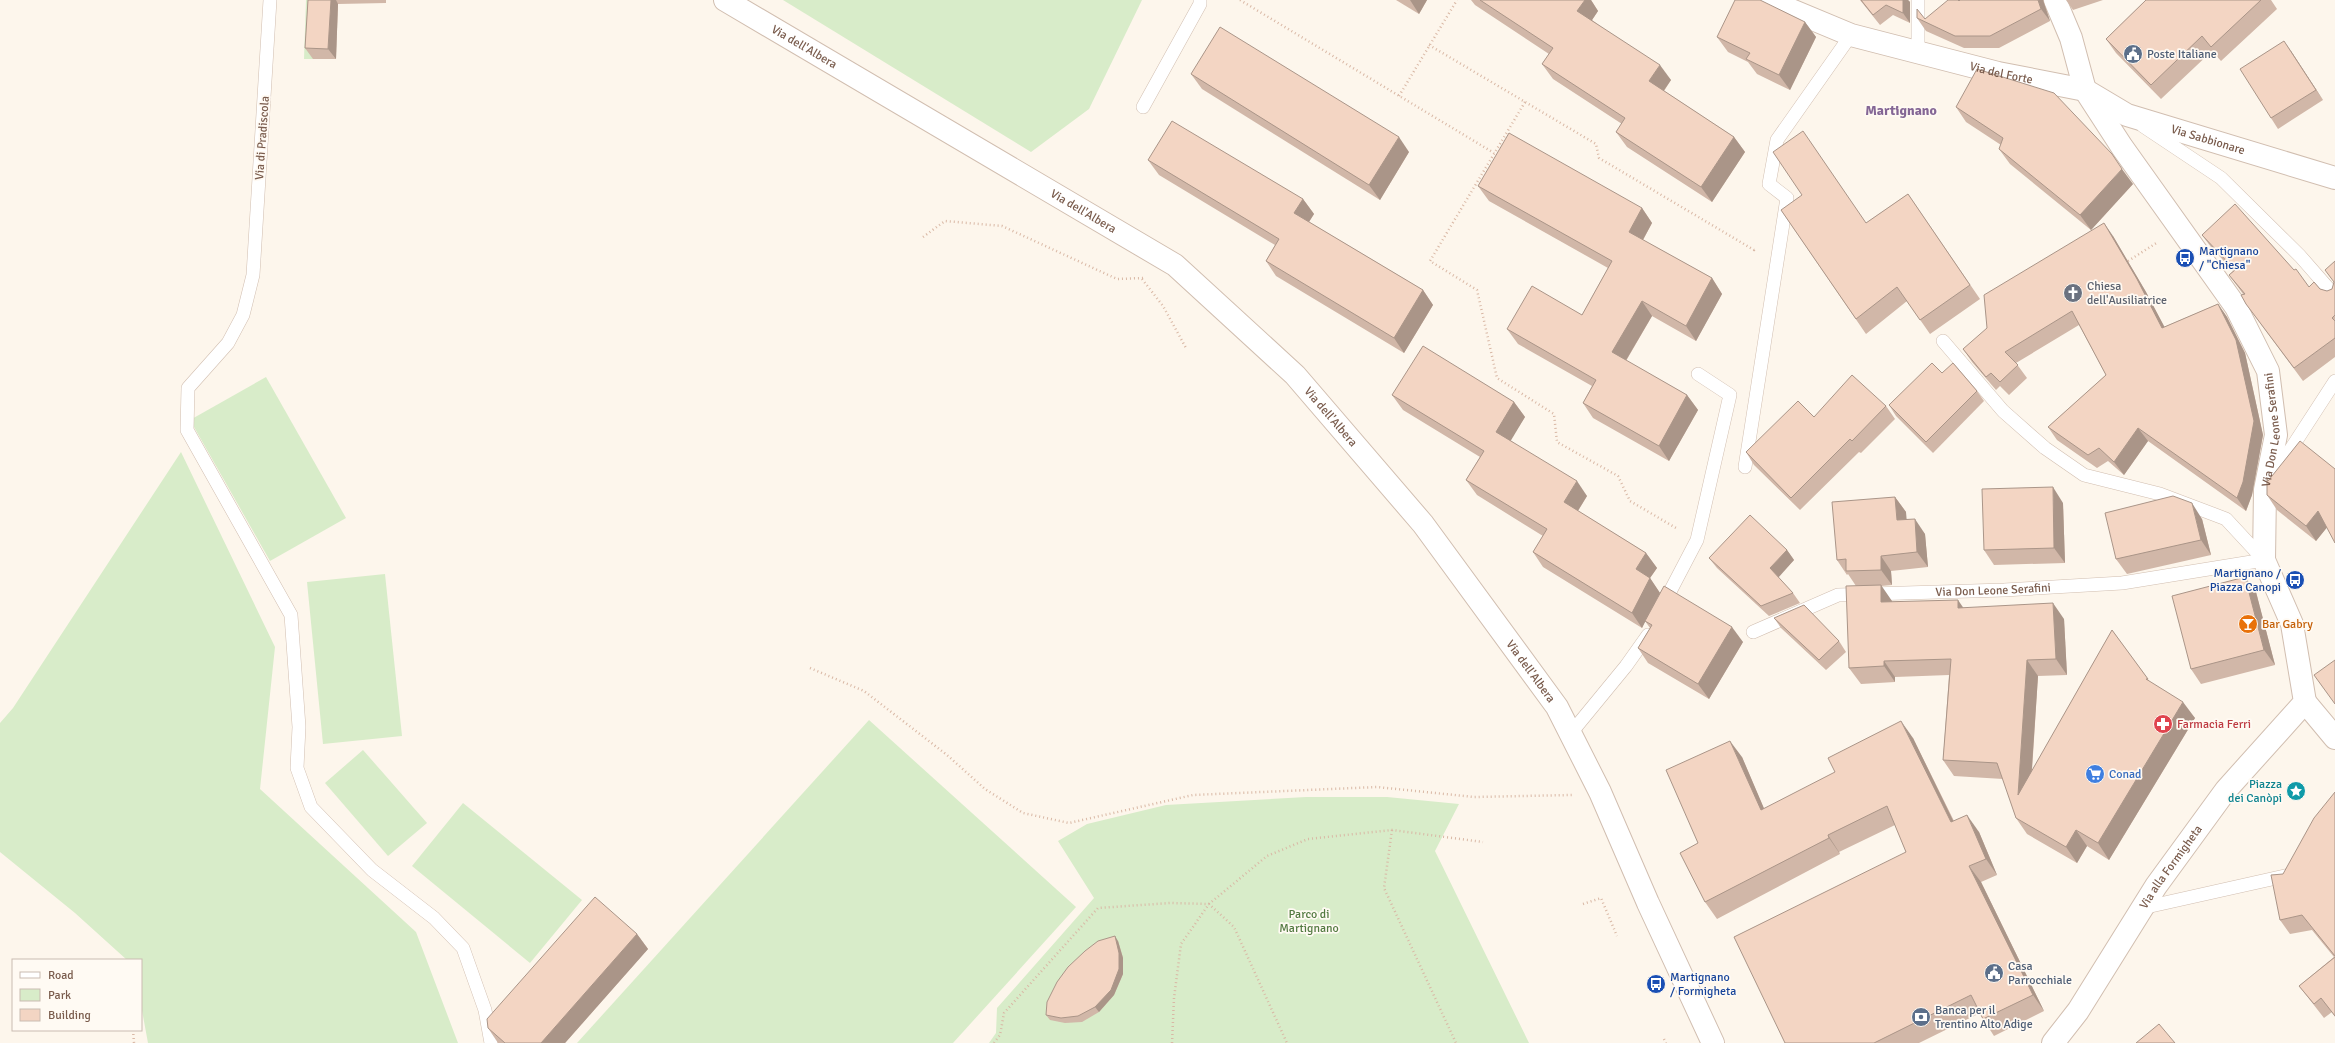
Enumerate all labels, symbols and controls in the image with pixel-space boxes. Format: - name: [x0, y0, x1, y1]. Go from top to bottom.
- street label: Via dell'Albera: [768, 22, 840, 72]
- public building icon: Poste Italiane: [2122, 43, 2144, 65]
- place label: Poste Italiane: [2147, 47, 2217, 62]
- street label: Via del Forte: [1968, 59, 2034, 88]
- street label: Via di Pradiscola: [252, 95, 273, 181]
- district label: Martignano: [1865, 102, 1937, 119]
- street label: Via Sabbionare: [2169, 122, 2247, 158]
- street label: Via dell'Albera: [1048, 186, 1119, 237]
- place label: Martignano / "Chiesa": [2199, 244, 2259, 273]
- bus stop icon: Martignano / "Chiesa": [2174, 247, 2196, 269]
- place label: Chiesa dell'Ausiliatrice: [2087, 279, 2167, 308]
- church icon: Chiesa dell'Ausiliatrice: [2062, 282, 2084, 304]
- street label: Via Don Leone Serafini: [2259, 372, 2284, 488]
- street label: Via dell'Albera: [1301, 384, 1360, 450]
- place label: Martignano / Piazza Canopi: [2210, 566, 2281, 595]
- bus stop icon: Martignano / Piazza Canopi: [2284, 569, 2306, 591]
- street label: Via Don Leone Serafini: [1935, 580, 2051, 600]
- bar icon: Bar Gabry: [2237, 613, 2259, 635]
- place label: Bar Gabry: [2262, 617, 2313, 632]
- street label: Via dell'Albera: [1503, 637, 1558, 706]
- pharmacy icon: Farmacia Ferri: [2152, 713, 2174, 735]
- place label: Farmacia Ferri: [2177, 717, 2251, 732]
- supermarket icon: Conad: [2084, 763, 2106, 785]
- place label: Conad: [2109, 767, 2141, 782]
- place label: Piazza dei Canòpi: [2228, 777, 2282, 806]
- place icon: Piazza dei Canòpi: [2285, 780, 2307, 802]
- street label: Via alla Formigheta: [2137, 822, 2206, 912]
- park label: Parco di Martignano: [1279, 907, 1339, 936]
- legend: [12, 959, 142, 1031]
- place label: Casa Parrocchiale: [2008, 959, 2072, 988]
- public building icon: Casa Parrocchiale: [1983, 962, 2005, 984]
- text: Road: [48, 968, 74, 983]
- place label: Martignano / Formigheta: [1670, 970, 1736, 999]
- bus stop icon: Martignano / Formigheta: [1645, 973, 1667, 995]
- text: Park: [48, 988, 71, 1003]
- place label: Banca per il Trentino Alto Adige: [1935, 1003, 2033, 1032]
- bank icon: Banca per il Trentino Alto Adige: [1910, 1006, 1932, 1028]
- text: Building: [48, 1008, 91, 1023]

